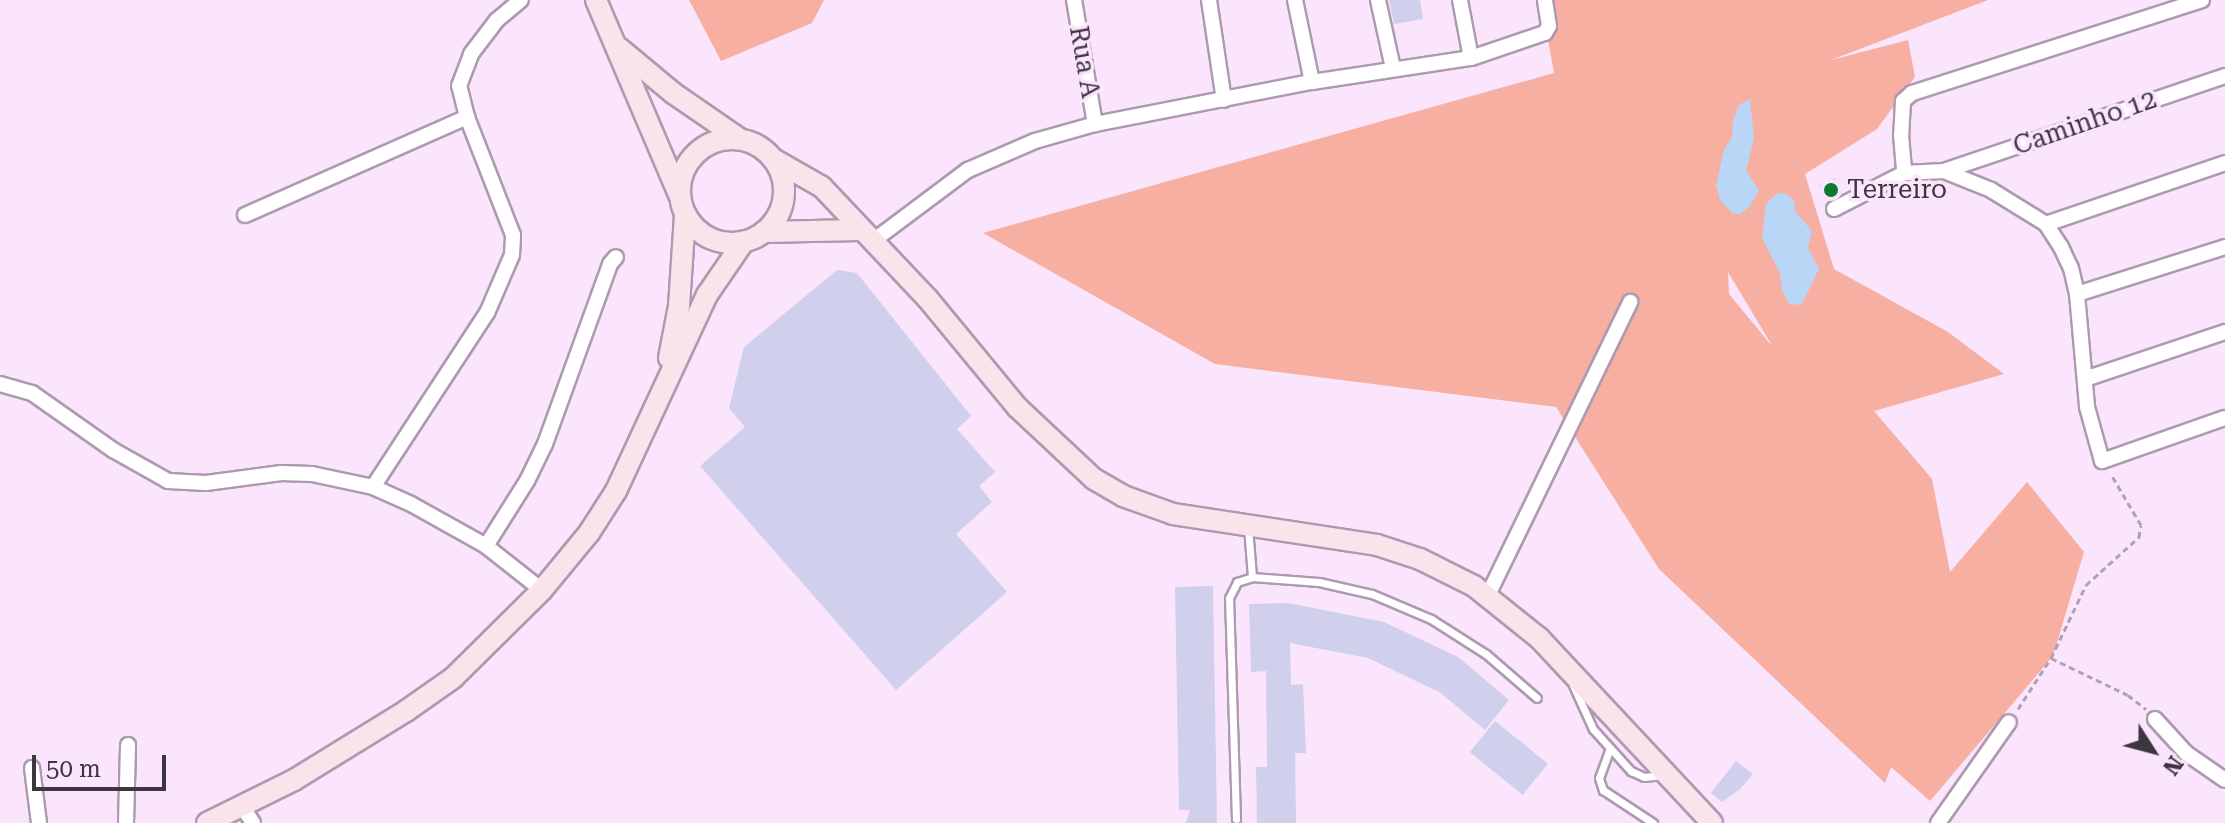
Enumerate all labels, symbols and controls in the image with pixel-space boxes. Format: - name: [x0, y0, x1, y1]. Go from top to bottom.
- street label: Rua A: [1062, 24, 1106, 100]
- street label: Caminho 12: [2009, 84, 2161, 162]
- place label: Terreiro: [1847, 174, 1947, 206]
- marker: Terreiro: [1822, 181, 1840, 199]
- north arrow: [2113, 711, 2193, 791]
- scale bar: [36, 739, 170, 789]
- text: N: [2158, 751, 2188, 780]
- text: 50 m: [46, 755, 101, 783]

